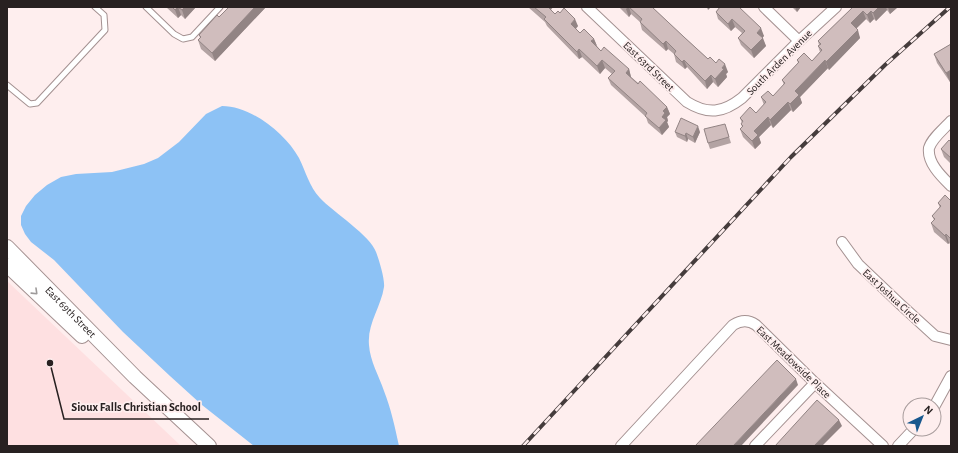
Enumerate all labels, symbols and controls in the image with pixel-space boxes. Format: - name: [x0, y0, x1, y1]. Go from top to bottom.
- street label: South Arden Avenue: [745, 28, 814, 97]
- street label: East 63rd Street: [621, 39, 677, 94]
- street label: East Joshua Circle: [861, 267, 923, 326]
- street label: East 69th Street: [43, 284, 98, 340]
- one-way arrow: [30, 287, 38, 295]
- street label: East Meadowside Place: [754, 324, 833, 401]
- callout: Sioux Falls Christian School: [64, 395, 209, 419]
- north arrow: [902, 397, 942, 437]
- text: Sioux Falls Christian School: [71, 401, 201, 413]
- text: N: [922, 403, 935, 417]

